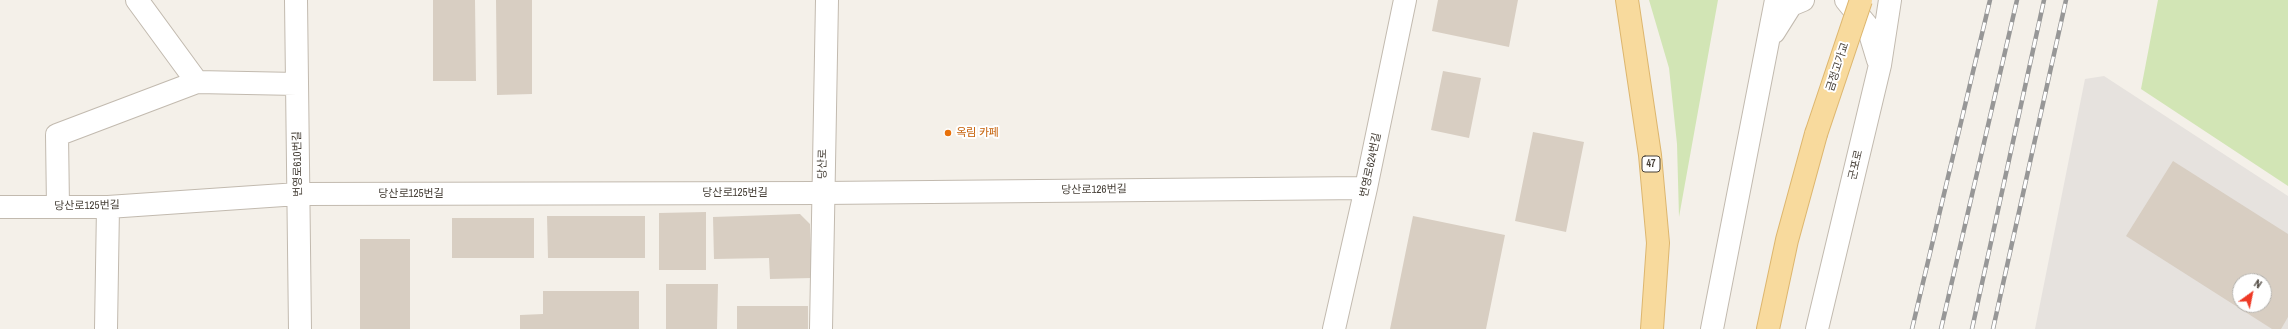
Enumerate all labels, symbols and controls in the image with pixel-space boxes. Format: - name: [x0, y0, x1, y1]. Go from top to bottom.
- street label: 금정고가교: [1824, 41, 1852, 93]
- place label: 옥림 카페: [956, 126, 999, 140]
- marker: 옥림 카페: [943, 128, 953, 138]
- street label: 번영로610번길: [291, 131, 305, 197]
- street label: 번영로624번길: [1358, 132, 1384, 198]
- street label: 당산로: [816, 149, 830, 179]
- street label: 군포로: [1846, 149, 1866, 181]
- road number: 47: [1642, 156, 1660, 172]
- street label: 당산로126번길: [1061, 183, 1127, 197]
- street label: 당산로125번길: [702, 186, 768, 200]
- street label: 당산로125번길: [378, 187, 444, 201]
- street label: 당산로125번길: [54, 199, 120, 213]
- north arrow: [2232, 273, 2272, 313]
- text: N: [2251, 276, 2265, 291]

